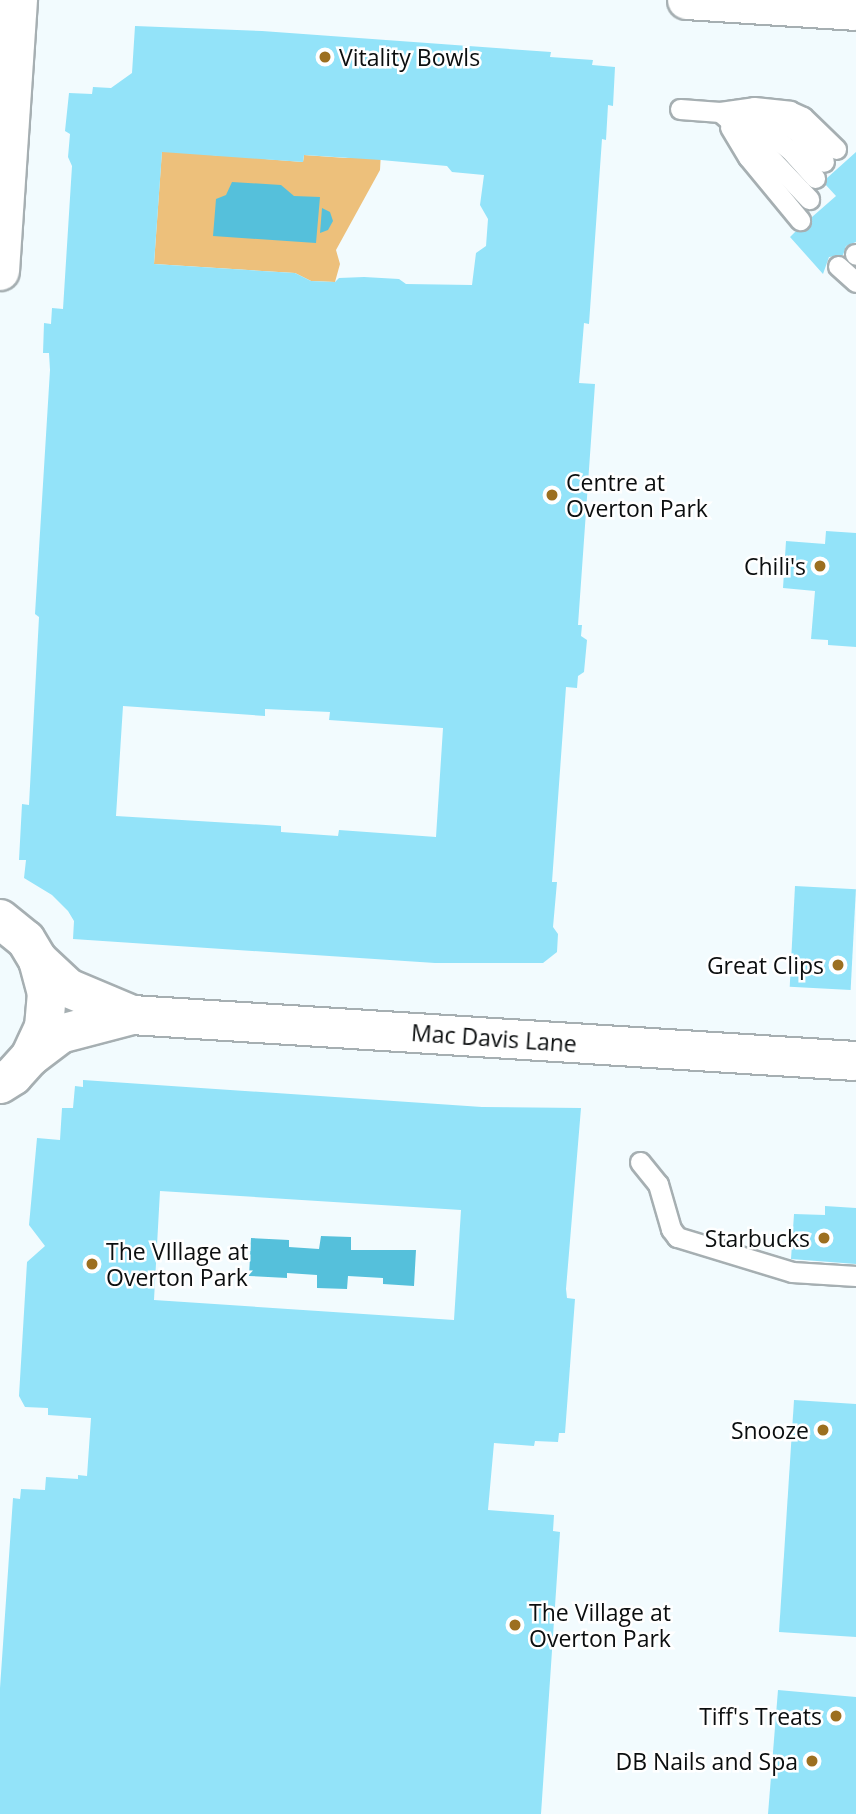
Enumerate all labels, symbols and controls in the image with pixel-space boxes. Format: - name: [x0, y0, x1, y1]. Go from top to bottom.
- place label: Vitality Bowls: [339, 43, 480, 71]
- marker: Vitality Bowls: [317, 49, 333, 65]
- place label: Centre at Overton Park: [566, 468, 708, 522]
- marker: Centre at Overton Park: [544, 487, 560, 503]
- place label: Chili's: [744, 552, 806, 580]
- marker: Chili's: [812, 558, 828, 574]
- place label: Great Clips: [707, 951, 824, 979]
- marker: Great Clips: [830, 957, 846, 973]
- street label: Mac Davis Lane: [410, 1018, 578, 1058]
- place label: Starbucks: [705, 1224, 810, 1252]
- marker: Starbucks: [816, 1230, 832, 1246]
- place label: The VIllage at Overton Park: [106, 1237, 249, 1291]
- marker: The VIllage at Overton Park: [84, 1256, 100, 1272]
- place label: Snooze: [731, 1416, 809, 1444]
- marker: Snooze: [815, 1422, 831, 1438]
- place label: The Village at Overton Park: [529, 1598, 671, 1652]
- marker: The Village at Overton Park: [507, 1617, 523, 1633]
- place label: Tiff's Treats: [699, 1702, 822, 1730]
- marker: Tiff's Treats: [828, 1708, 844, 1724]
- place label: DB Nails and Spa: [615, 1747, 798, 1775]
- marker: DB Nails and Spa: [804, 1753, 820, 1769]

